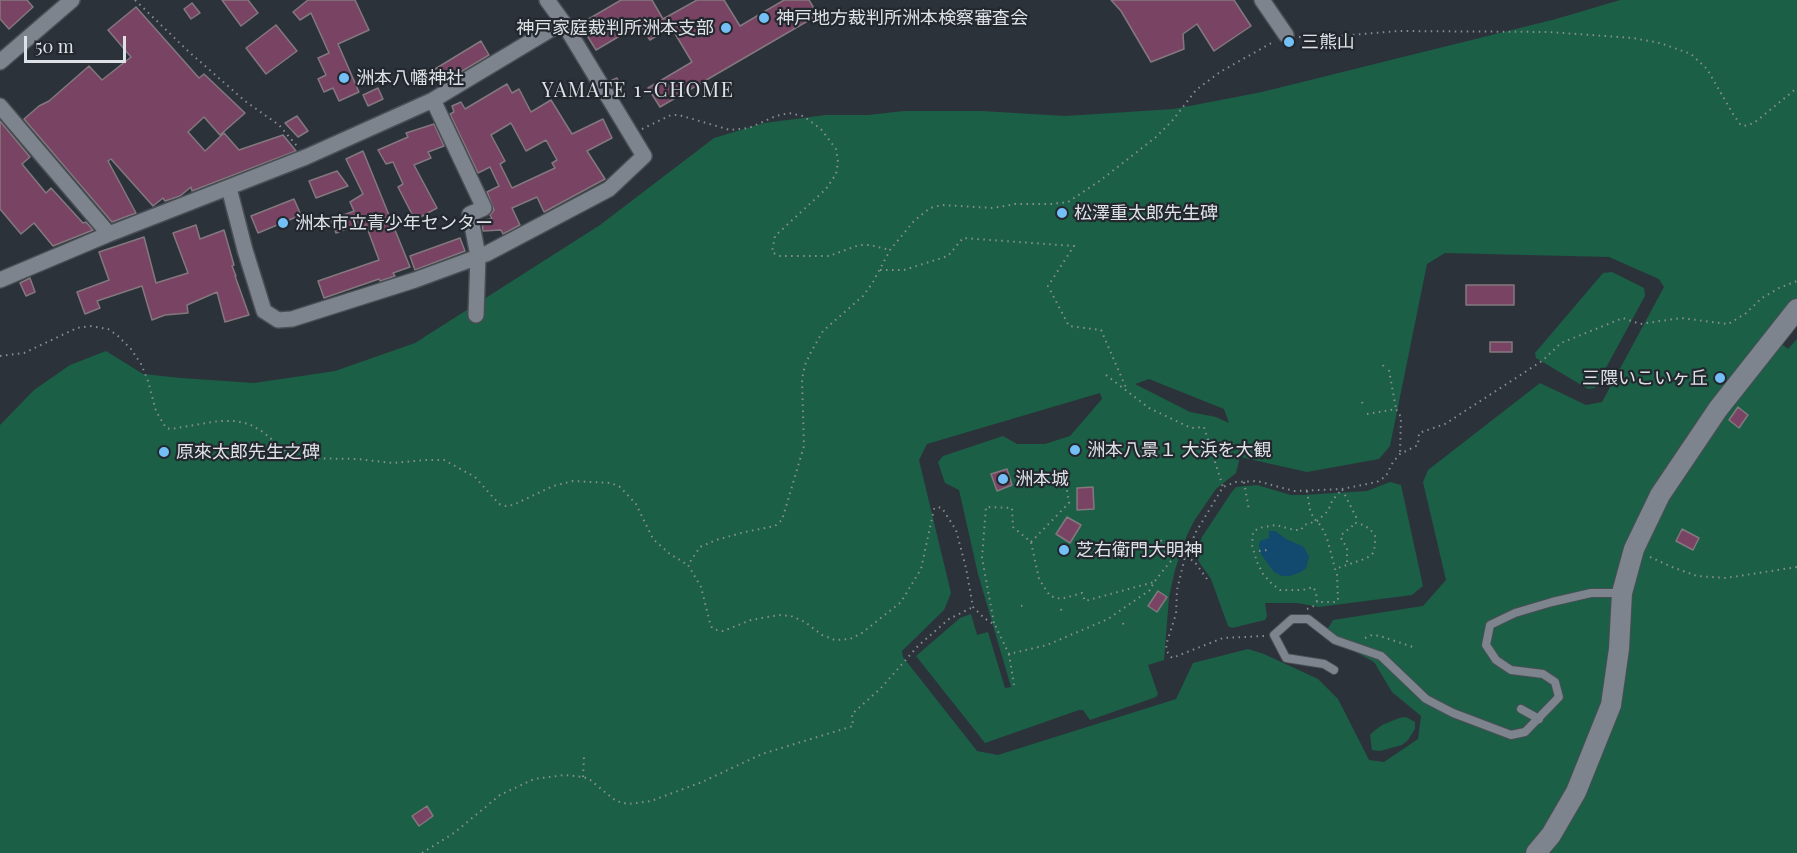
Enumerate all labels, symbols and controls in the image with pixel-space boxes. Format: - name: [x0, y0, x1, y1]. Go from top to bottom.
- place label: 神戸地方裁判所洲本検察審査会: [776, 7, 1028, 29]
- marker: 神戸地方裁判所洲本検察審査会: [757, 11, 771, 25]
- place label: 神戸家庭裁判所洲本支部: [516, 17, 714, 39]
- marker: 神戸家庭裁判所洲本支部: [719, 21, 733, 35]
- scale bar: [27, 24, 129, 62]
- place label: 三熊山: [1301, 31, 1355, 53]
- text: 50 m: [35, 34, 74, 58]
- marker: 三熊山: [1282, 35, 1296, 49]
- place label: 洲本八幡神社: [356, 67, 464, 89]
- marker: 洲本八幡神社: [337, 71, 351, 85]
- district label: YAMATE 1-CHOME: [542, 79, 734, 103]
- place label: 松澤重太郎先生碑: [1074, 202, 1218, 224]
- marker: 松澤重太郎先生碑: [1055, 206, 1069, 220]
- place label: 洲本市立青少年センター: [295, 212, 493, 234]
- marker: 洲本市立青少年センター: [276, 216, 290, 230]
- place label: 三隈いこいヶ丘: [1582, 367, 1708, 389]
- marker: 三隈いこいヶ丘: [1713, 371, 1727, 385]
- place label: 洲本八景１ 大浜を大観: [1087, 439, 1271, 461]
- place label: 原來太郎先生之碑: [176, 441, 320, 463]
- marker: 洲本八景１ 大浜を大観: [1068, 443, 1082, 457]
- marker: 原來太郎先生之碑: [157, 445, 171, 459]
- place label: 洲本城: [1015, 468, 1069, 490]
- marker: 洲本城: [996, 472, 1010, 486]
- place label: 芝右衛門大明神: [1076, 539, 1202, 561]
- marker: 芝右衛門大明神: [1057, 543, 1071, 557]

